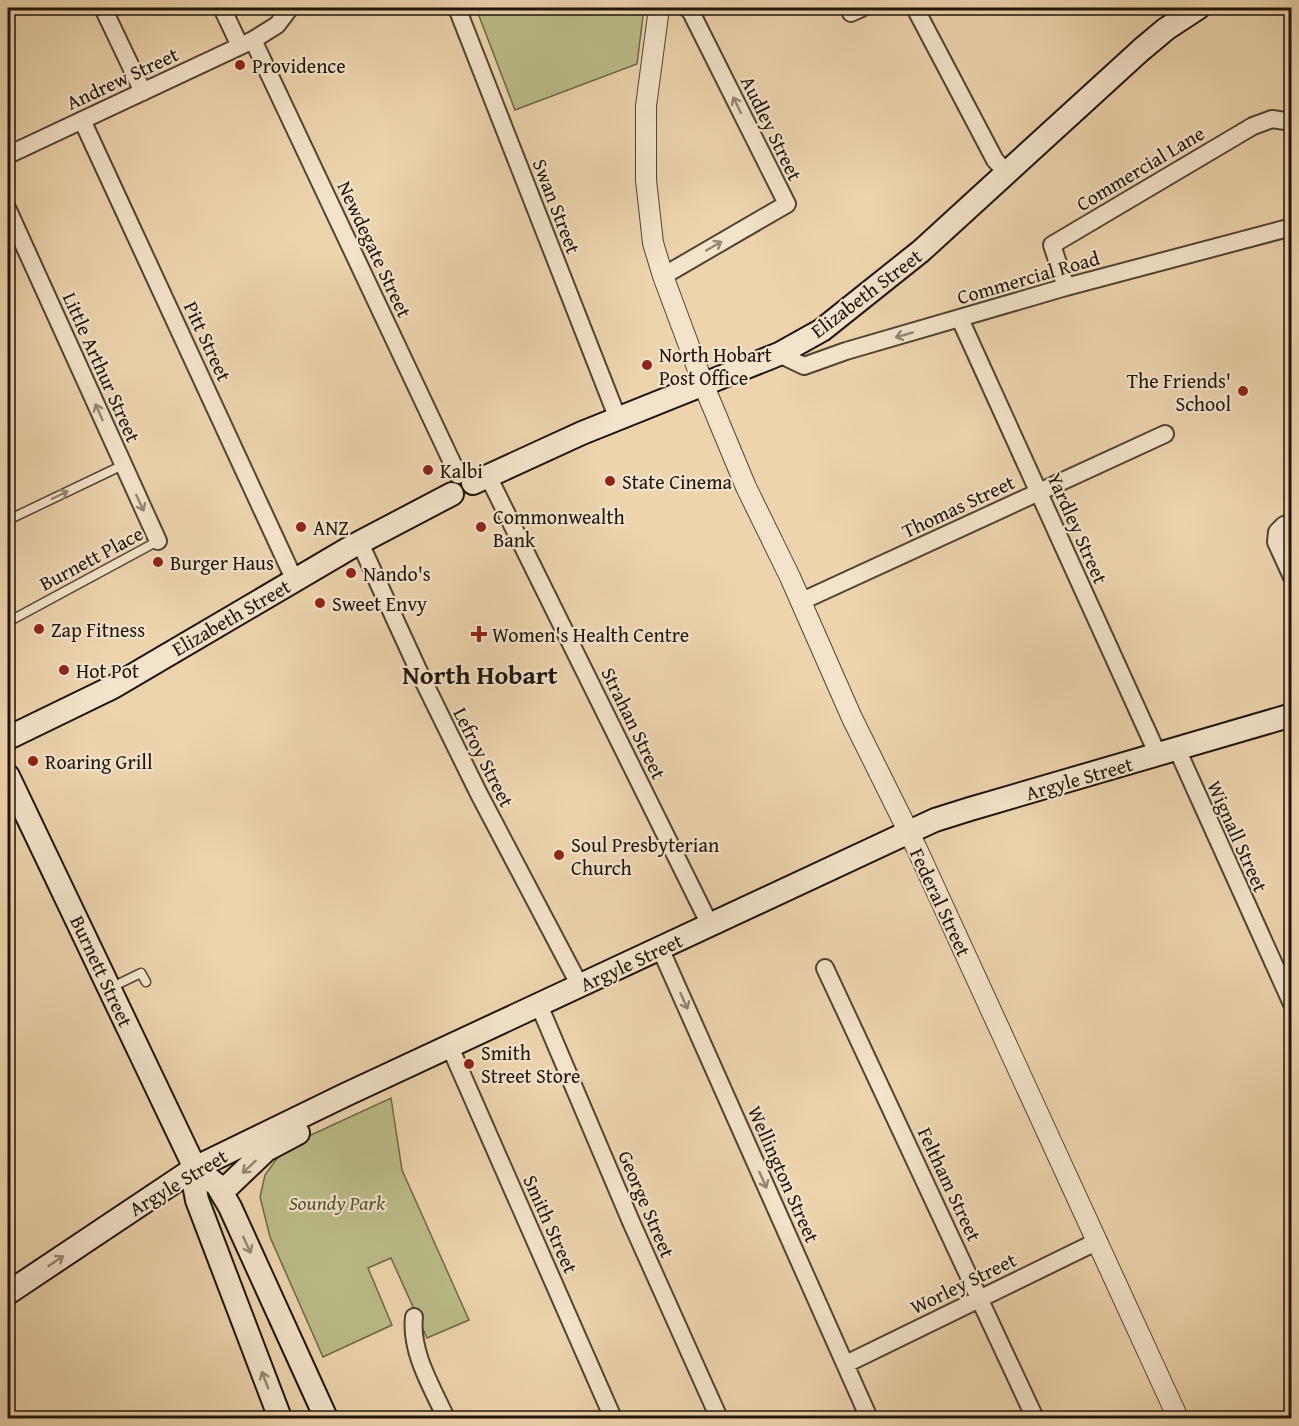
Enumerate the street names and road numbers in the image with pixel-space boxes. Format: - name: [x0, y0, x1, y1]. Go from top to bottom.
- street label: Andrew Street: [61, 39, 183, 117]
- street label: Audley Street: [734, 71, 810, 185]
- street label: Commercial Lane: [1070, 118, 1210, 218]
- street label: Swan Street: [526, 154, 588, 258]
- street label: Newdegate Street: [331, 176, 419, 322]
- street label: Elizabeth Street: [804, 242, 928, 344]
- street label: Commercial Road: [953, 243, 1103, 311]
- street label: Little Arthur Street: [56, 287, 148, 447]
- street label: Pitt Street: [177, 296, 239, 386]
- street label: Thomas Street: [897, 467, 1019, 545]
- street label: Yardley Street: [1041, 468, 1115, 588]
- street label: Burnett Place: [34, 519, 148, 597]
- street label: Elizabeth Street: [166, 571, 296, 663]
- street label: Strahan Street: [594, 662, 674, 784]
- street label: Lefroy Street: [446, 702, 522, 812]
- street label: Argyle Street: [1022, 749, 1136, 807]
- street label: Wignall Street: [1200, 776, 1276, 896]
- street label: Federal Street: [903, 843, 979, 961]
- street label: Burnett Street: [63, 910, 141, 1032]
- street label: Argyle Street: [575, 926, 687, 998]
- street label: Wellington Street: [741, 1101, 827, 1247]
- street label: Feltham Street: [911, 1122, 989, 1246]
- street label: Argyle Street: [123, 1141, 233, 1223]
- street label: George Street: [611, 1146, 683, 1262]
- street label: Smith Street: [516, 1170, 586, 1278]
- street label: Worley Street: [905, 1245, 1021, 1321]

